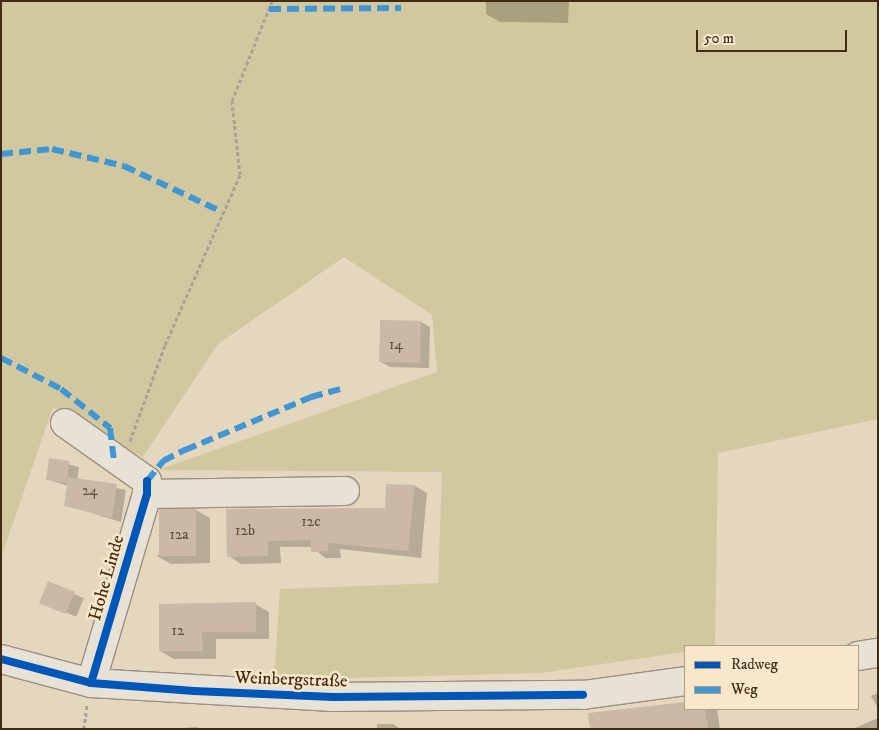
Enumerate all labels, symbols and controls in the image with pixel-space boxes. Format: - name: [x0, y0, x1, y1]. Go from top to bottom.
- scale bar: [699, 20, 850, 52]
- text: 50 m: [704, 29, 734, 48]
- house number: 14: [389, 336, 403, 354]
- house number: 24: [82, 482, 98, 500]
- house number: 12c: [301, 513, 321, 531]
- house number: 12b: [235, 522, 255, 540]
- house number: 12a: [169, 526, 189, 544]
- street label: Hohe Linde: [85, 533, 129, 623]
- house number: 12: [172, 622, 184, 640]
- legend: [684, 645, 859, 710]
- text: Radweg: [731, 655, 778, 674]
- street label: Weinbergstraße: [234, 667, 348, 693]
- text: Weg: [731, 680, 758, 699]

